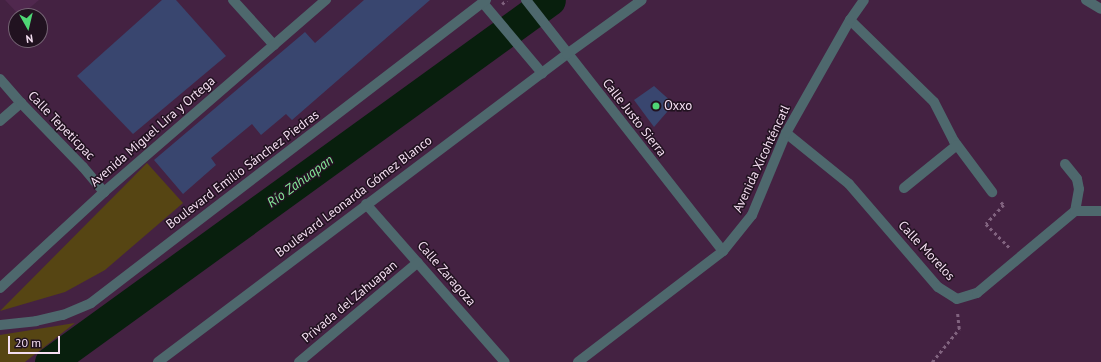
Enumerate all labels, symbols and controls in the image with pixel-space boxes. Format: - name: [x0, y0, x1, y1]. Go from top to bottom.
- north arrow: [8, 8, 48, 48]
- text: N: [25, 31, 34, 46]
- street label: Avenida Miguel Lira y Ortega: [87, 73, 219, 191]
- street label: Calle Justo Sierra: [599, 76, 669, 160]
- street label: Calle Tepeticpac: [24, 88, 98, 164]
- place label: Oxxo: [664, 98, 692, 114]
- marker: Oxxo: [651, 101, 661, 111]
- street label: Avenida Xicohténcatl: [730, 103, 794, 215]
- street label: Boulevard Emilio Sánchez Piedras: [163, 107, 323, 233]
- street label: Boulevard Leonarda Gómez Blanco: [273, 133, 435, 261]
- water label: Río Zahuapan: [263, 151, 337, 211]
- street label: Calle Morelos: [894, 218, 958, 284]
- street label: Calle Zaragoza: [413, 238, 479, 310]
- street label: Privada del Zahuapan: [299, 258, 401, 346]
- scale bar: [10, 328, 62, 354]
- text: 20 m: [15, 335, 41, 350]

